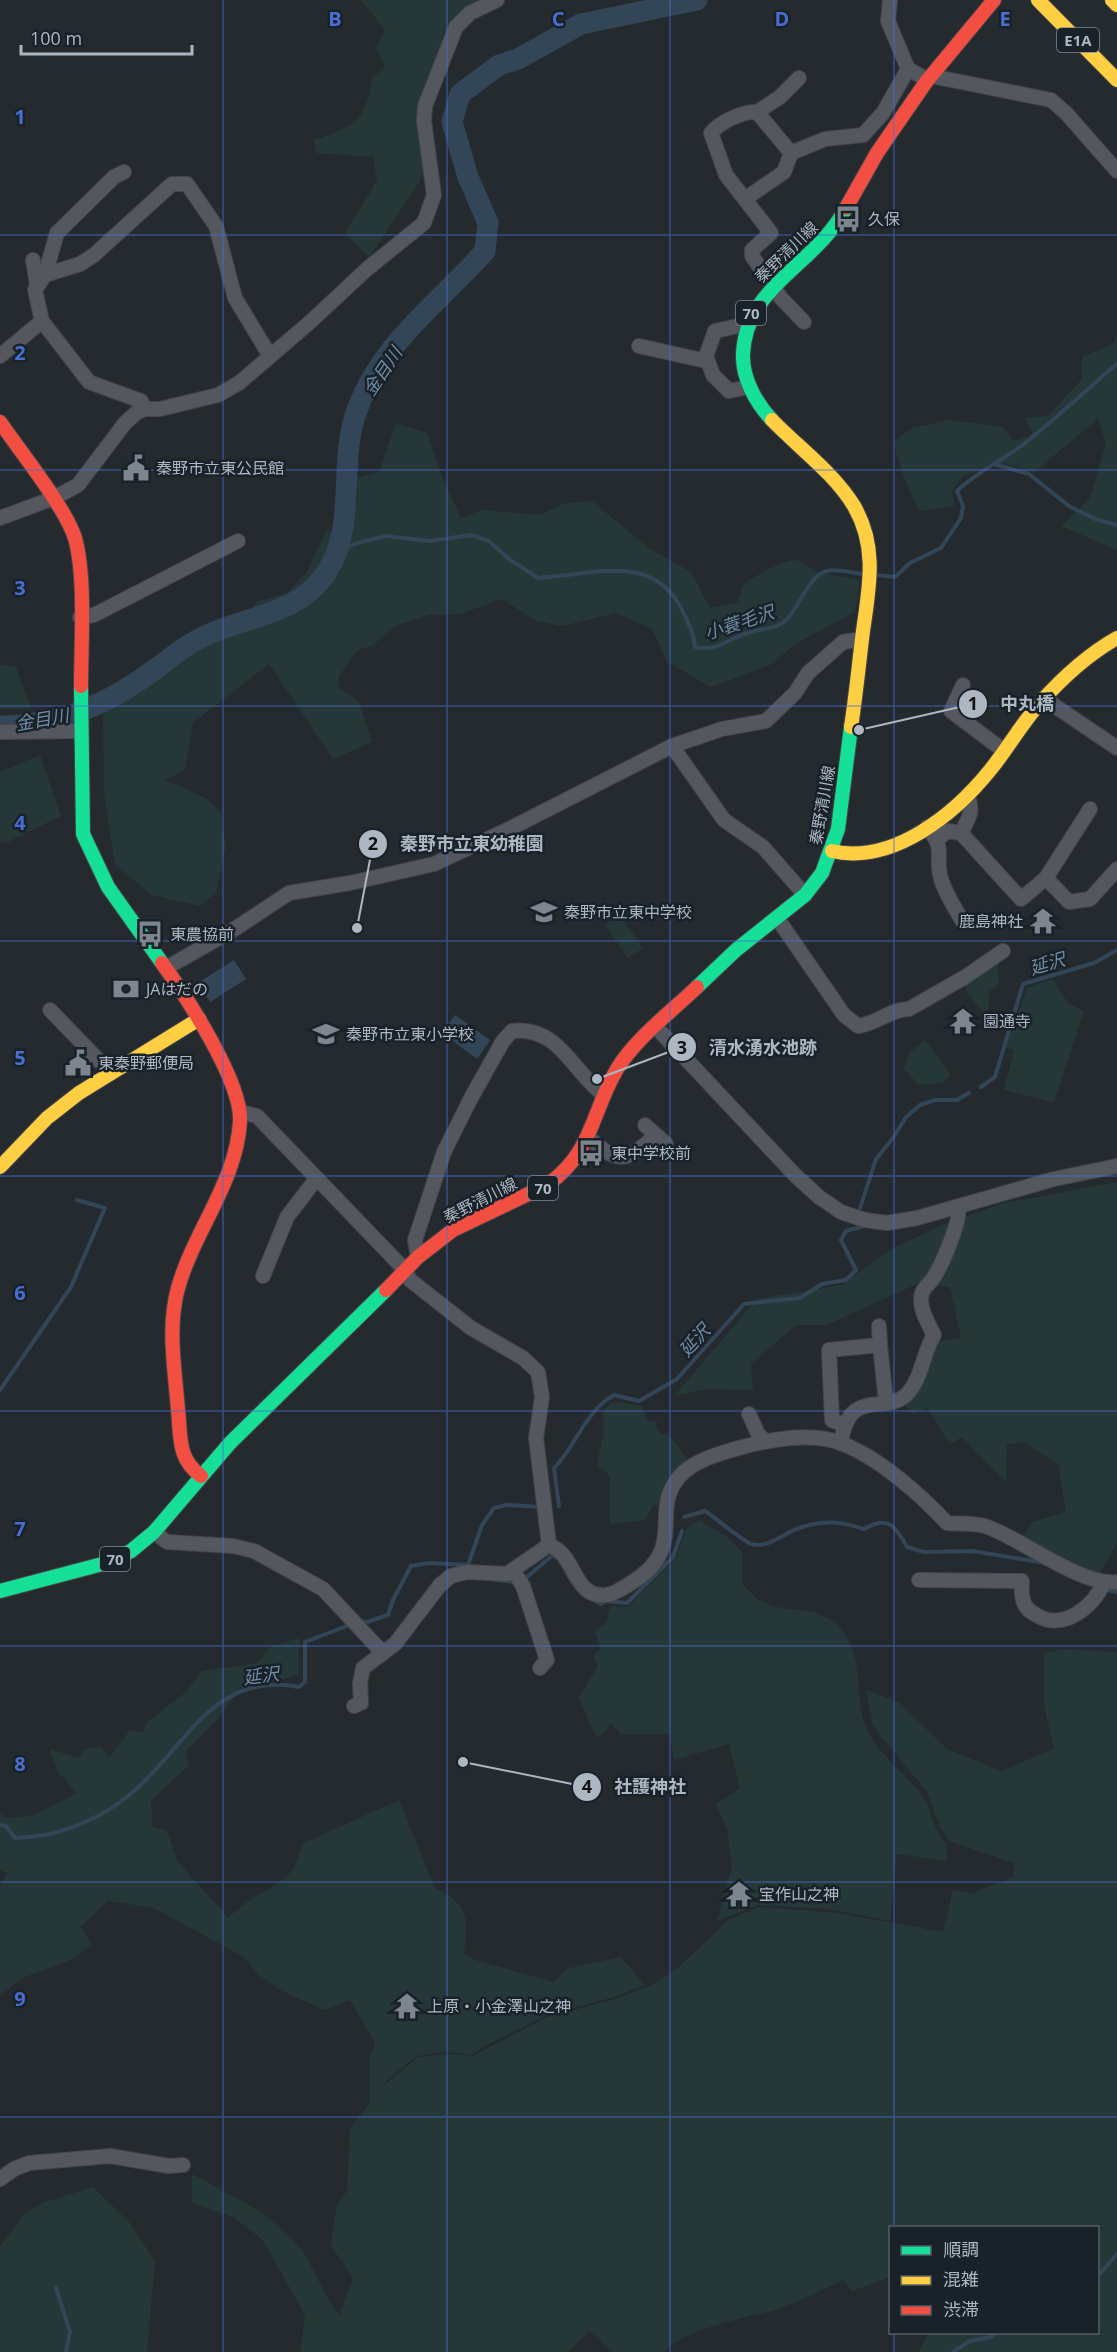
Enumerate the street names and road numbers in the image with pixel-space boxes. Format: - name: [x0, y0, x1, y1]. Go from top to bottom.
- road number: E1A: [1057, 28, 1099, 52]
- street label: 秦野清川線: [750, 216, 822, 288]
- road number: 70: [736, 301, 766, 325]
- street label: 秦野清川線: [804, 764, 840, 846]
- street label: 秦野清川線: [439, 1172, 521, 1228]
- road number: 70: [528, 1176, 558, 1200]
- road number: 70: [100, 1547, 130, 1571]

